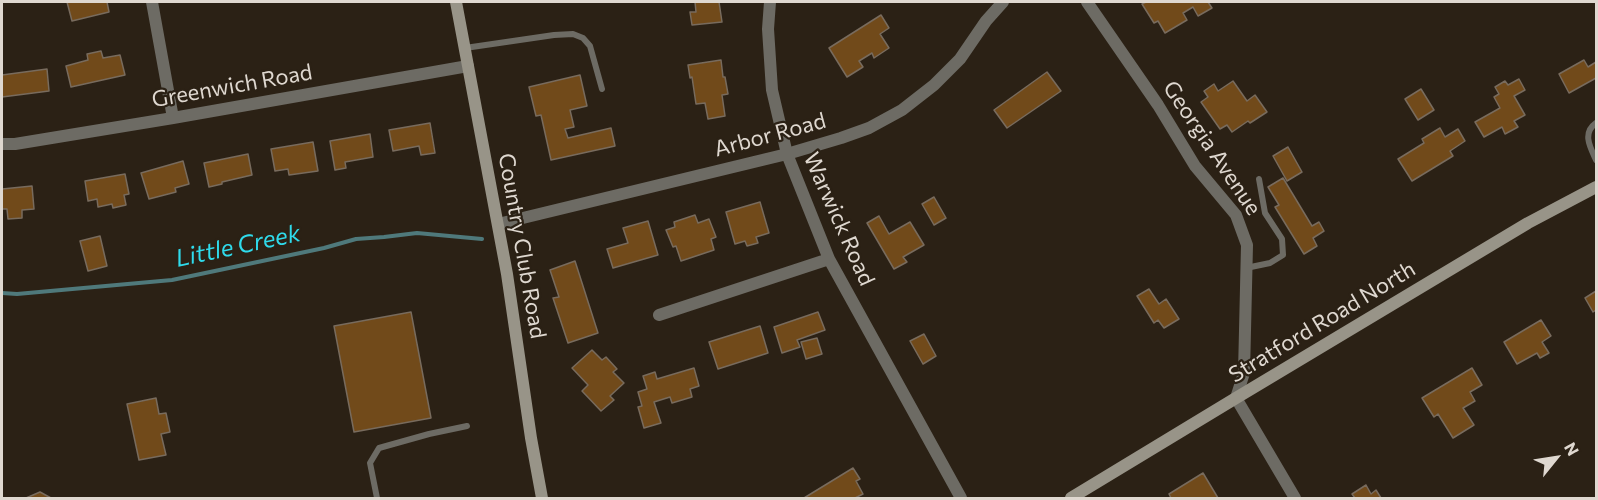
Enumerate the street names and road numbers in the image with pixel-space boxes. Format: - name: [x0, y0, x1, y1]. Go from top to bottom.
- street label: Greenwich Road: [150, 59, 314, 113]
- street label: Georgia Avenue: [1157, 76, 1267, 220]
- street label: Arbor Road: [711, 107, 829, 163]
- street label: Warwick Road: [798, 148, 880, 290]
- street label: Country Club Road: [493, 151, 551, 341]
- street label: Stratford Road North: [1224, 256, 1420, 388]

